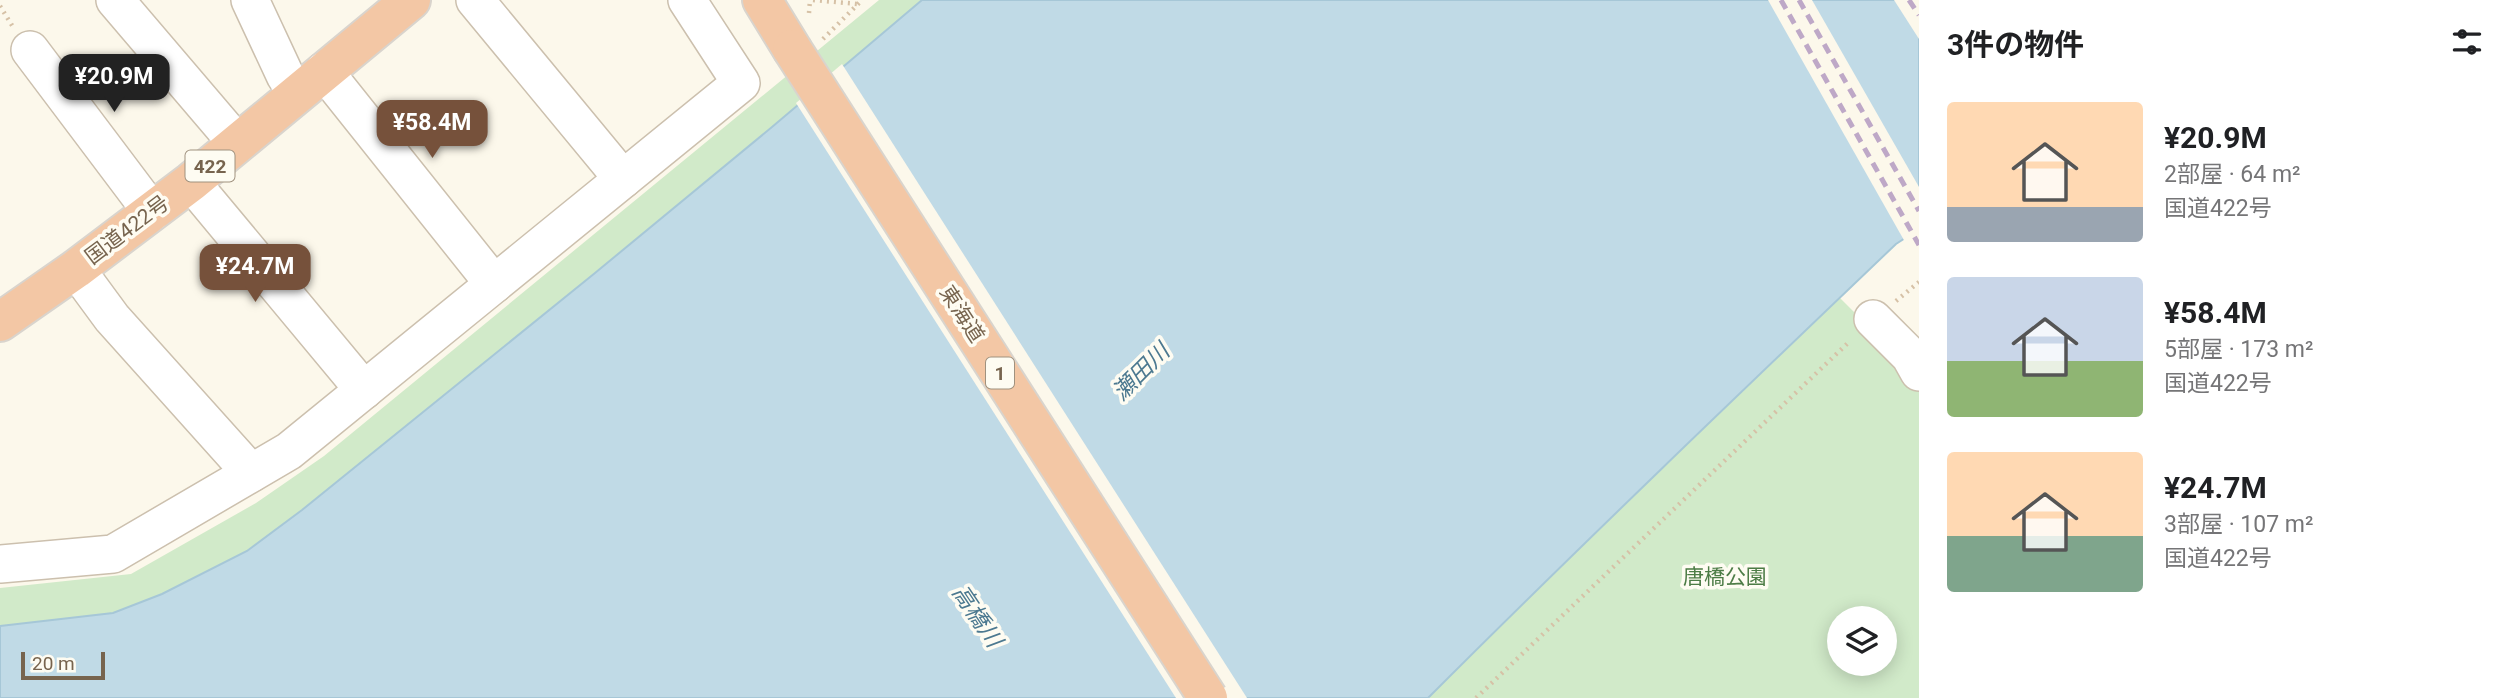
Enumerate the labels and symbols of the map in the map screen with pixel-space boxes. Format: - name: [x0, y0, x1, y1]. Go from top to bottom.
- pin: ¥20.9M: [57, 54, 171, 114]
- pin: ¥58.4M: [375, 100, 489, 160]
- road number: 422: [186, 150, 234, 182]
- street label: 国道422号: [80, 191, 174, 269]
- pin: ¥24.7M: [198, 244, 312, 304]
- street label: 東海道: [935, 281, 989, 347]
- water label: 瀬田川: [1107, 336, 1177, 406]
- road number: 1: [986, 358, 1014, 388]
- park label: 唐橋公園: [1683, 565, 1767, 589]
- water label: 高橋川: [947, 580, 1009, 655]
- scale bar: [21, 649, 105, 681]

